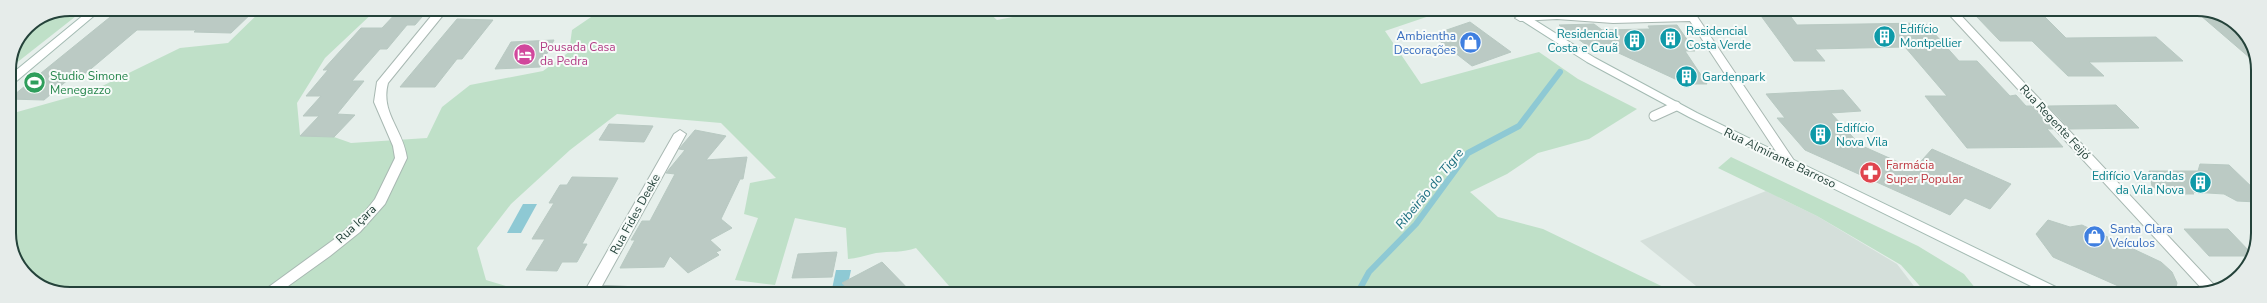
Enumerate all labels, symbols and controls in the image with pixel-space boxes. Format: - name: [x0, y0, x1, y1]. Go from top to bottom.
- place label: Edifício Montpellier: [1900, 21, 1963, 51]
- place label: Residencial Costa Verde: [1686, 23, 1751, 53]
- building icon: Edifício Montpellier: [1871, 23, 1897, 49]
- building icon: Residencial Costa Verde: [1658, 25, 1684, 51]
- place label: Residencial Costa e Cauã: [1548, 26, 1618, 56]
- place label: Ambientha Decorações: [1394, 28, 1456, 58]
- building icon: Residencial Costa e Cauã: [1621, 28, 1647, 54]
- shop icon: Ambientha Decorações: [1458, 30, 1484, 56]
- place label: Pousada Casa da Pedra: [540, 39, 616, 69]
- hotel icon: Pousada Casa da Pedra: [512, 41, 538, 67]
- building icon: Gardenpark: [1673, 64, 1699, 90]
- place label: Studio Simone Menegazzo: [50, 68, 128, 98]
- place label: Gardenpark: [1702, 69, 1766, 85]
- sports icon: Studio Simone Menegazzo: [22, 70, 48, 96]
- street label: Rua Regente Feijó: [2016, 81, 2094, 163]
- place label: Edifício Nova Vila: [1836, 120, 1888, 150]
- building icon: Edifício Nova Vila: [1808, 122, 1834, 148]
- street label: Rua Almirante Barroso: [1721, 124, 1839, 192]
- water label: Ribeirão do Tigre: [1392, 144, 1468, 233]
- place label: Farmácia Super Popular: [1886, 157, 1964, 187]
- pharmacy icon: Farmácia Super Popular: [1857, 159, 1883, 185]
- place label: Edifício Varandas da Vila Nova: [2092, 168, 2184, 198]
- building icon: Edifício Varandas da Vila Nova: [2187, 170, 2213, 196]
- street label: Rua Fides Deeke: [606, 171, 664, 257]
- street label: Rua Içara: [332, 201, 380, 247]
- place label: Santa Clara Veículos: [2109, 221, 2173, 251]
- shop icon: Santa Clara Veículos: [2081, 223, 2107, 249]

